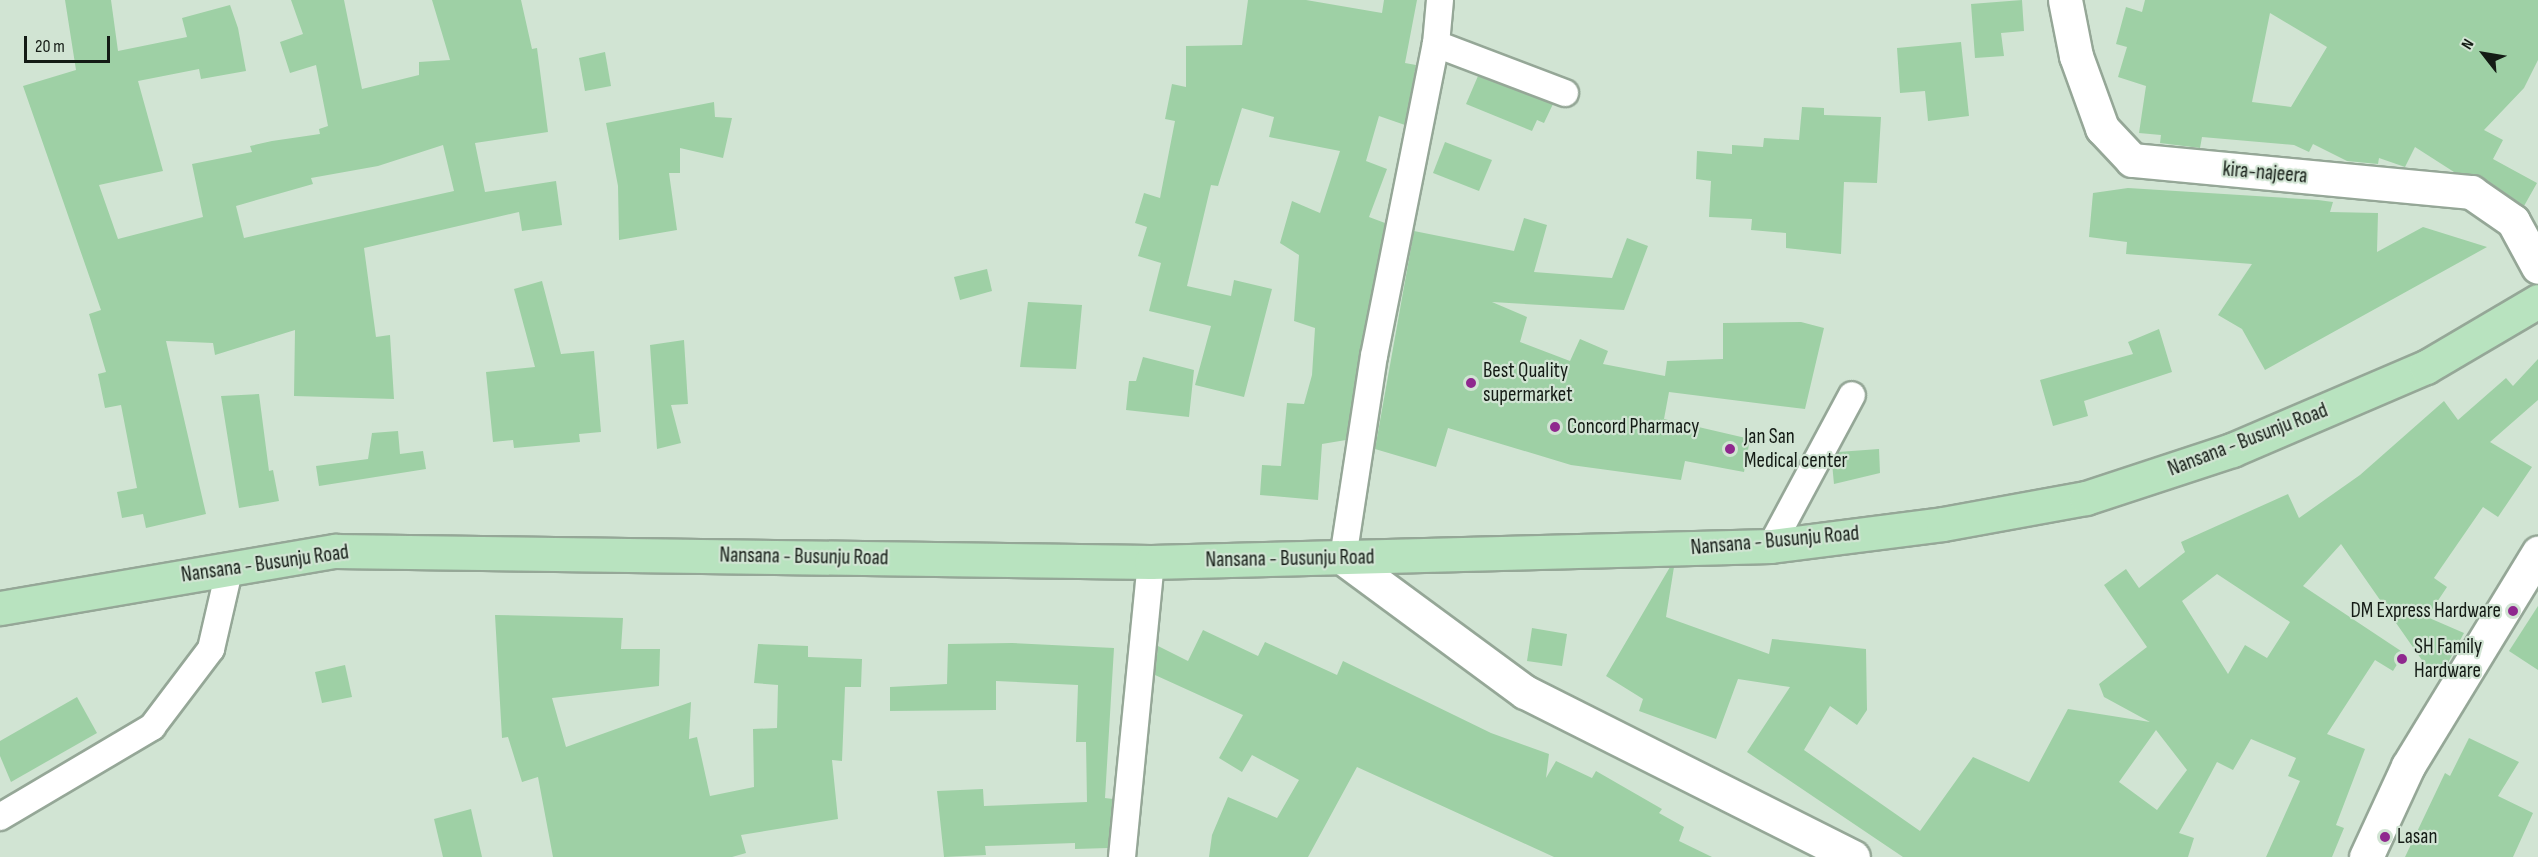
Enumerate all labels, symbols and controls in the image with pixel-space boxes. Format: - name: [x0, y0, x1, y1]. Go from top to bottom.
- scale bar: [27, 24, 112, 62]
- north arrow: [2454, 24, 2514, 84]
- text: 20 m: [35, 36, 65, 57]
- text: N: [2458, 36, 2478, 53]
- street label: kira-najeera: [2222, 157, 2308, 189]
- place label: Best Quality supermarket: [1483, 358, 1573, 408]
- marker: Best Quality supermarket: [1464, 376, 1478, 390]
- street label: Nansana - Busunju Road: [2165, 398, 2331, 482]
- place label: Concord Pharmacy: [1567, 414, 1699, 440]
- marker: Concord Pharmacy: [1548, 420, 1562, 434]
- place label: Jan San Medical center: [1744, 424, 1848, 474]
- marker: Jan San Medical center: [1721, 440, 1739, 458]
- street label: Nansana - Busunju Road: [1690, 521, 1860, 561]
- street label: Nansana - Busunju Road: [180, 540, 350, 588]
- street label: Nansana - Busunju Road: [719, 543, 889, 571]
- street label: Nansana - Busunju Road: [1205, 545, 1375, 573]
- place label: DM Express Hardware: [2350, 598, 2501, 624]
- marker: DM Express Hardware: [2506, 604, 2520, 618]
- place label: SH Family Hardware: [2414, 634, 2482, 684]
- marker: SH Family Hardware: [2395, 652, 2409, 666]
- place label: Lasan: [2397, 824, 2437, 850]
- marker: Lasan: [2378, 830, 2392, 844]

